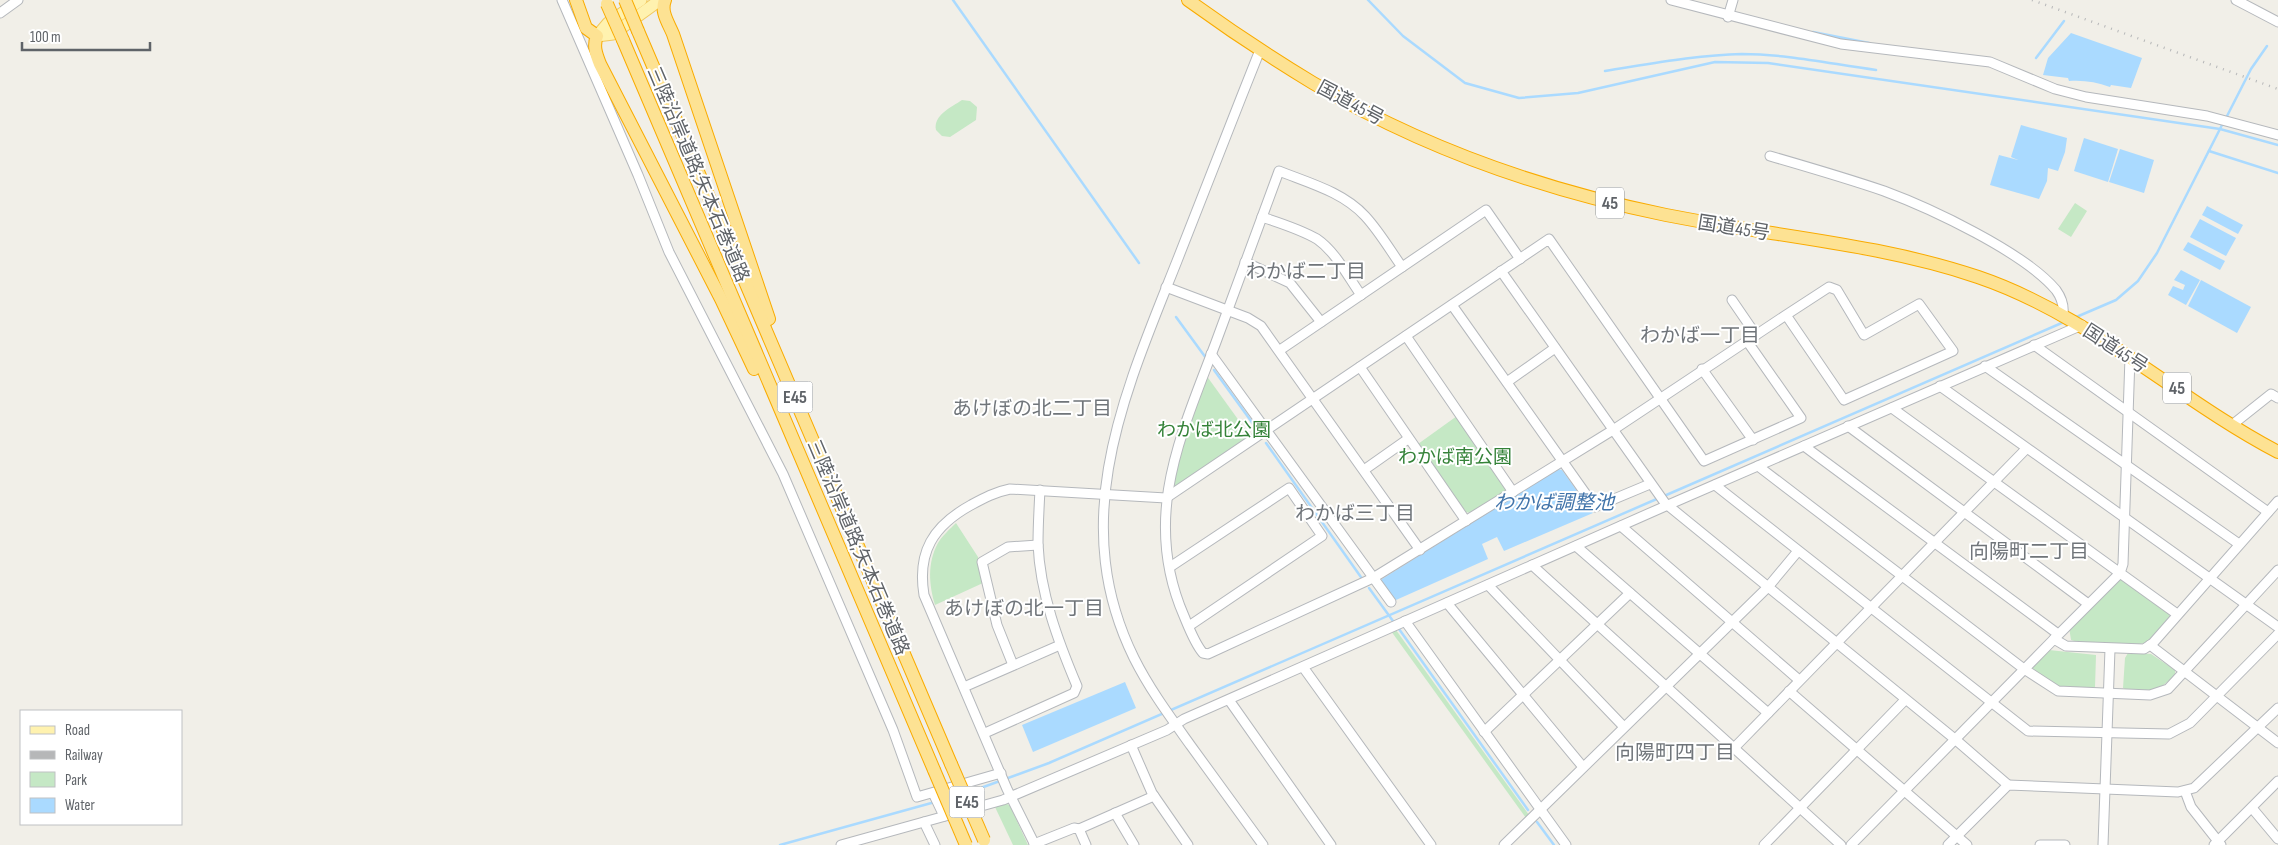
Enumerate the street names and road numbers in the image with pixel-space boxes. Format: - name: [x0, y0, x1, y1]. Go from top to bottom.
- street label: 三陸沿岸道路;矢本石巻道路: [642, 63, 753, 286]
- street label: 国道45号: [1313, 76, 1388, 131]
- road number: 45: [1596, 188, 1624, 218]
- street label: 国道45号: [1696, 211, 1771, 246]
- street label: 国道45号: [2078, 320, 2152, 379]
- road number: 45: [2163, 372, 2191, 403]
- road number: E45: [778, 382, 812, 412]
- street label: 三陸沿岸道路;矢本石巻道路: [802, 436, 913, 659]
- road number: E45: [950, 786, 984, 818]

